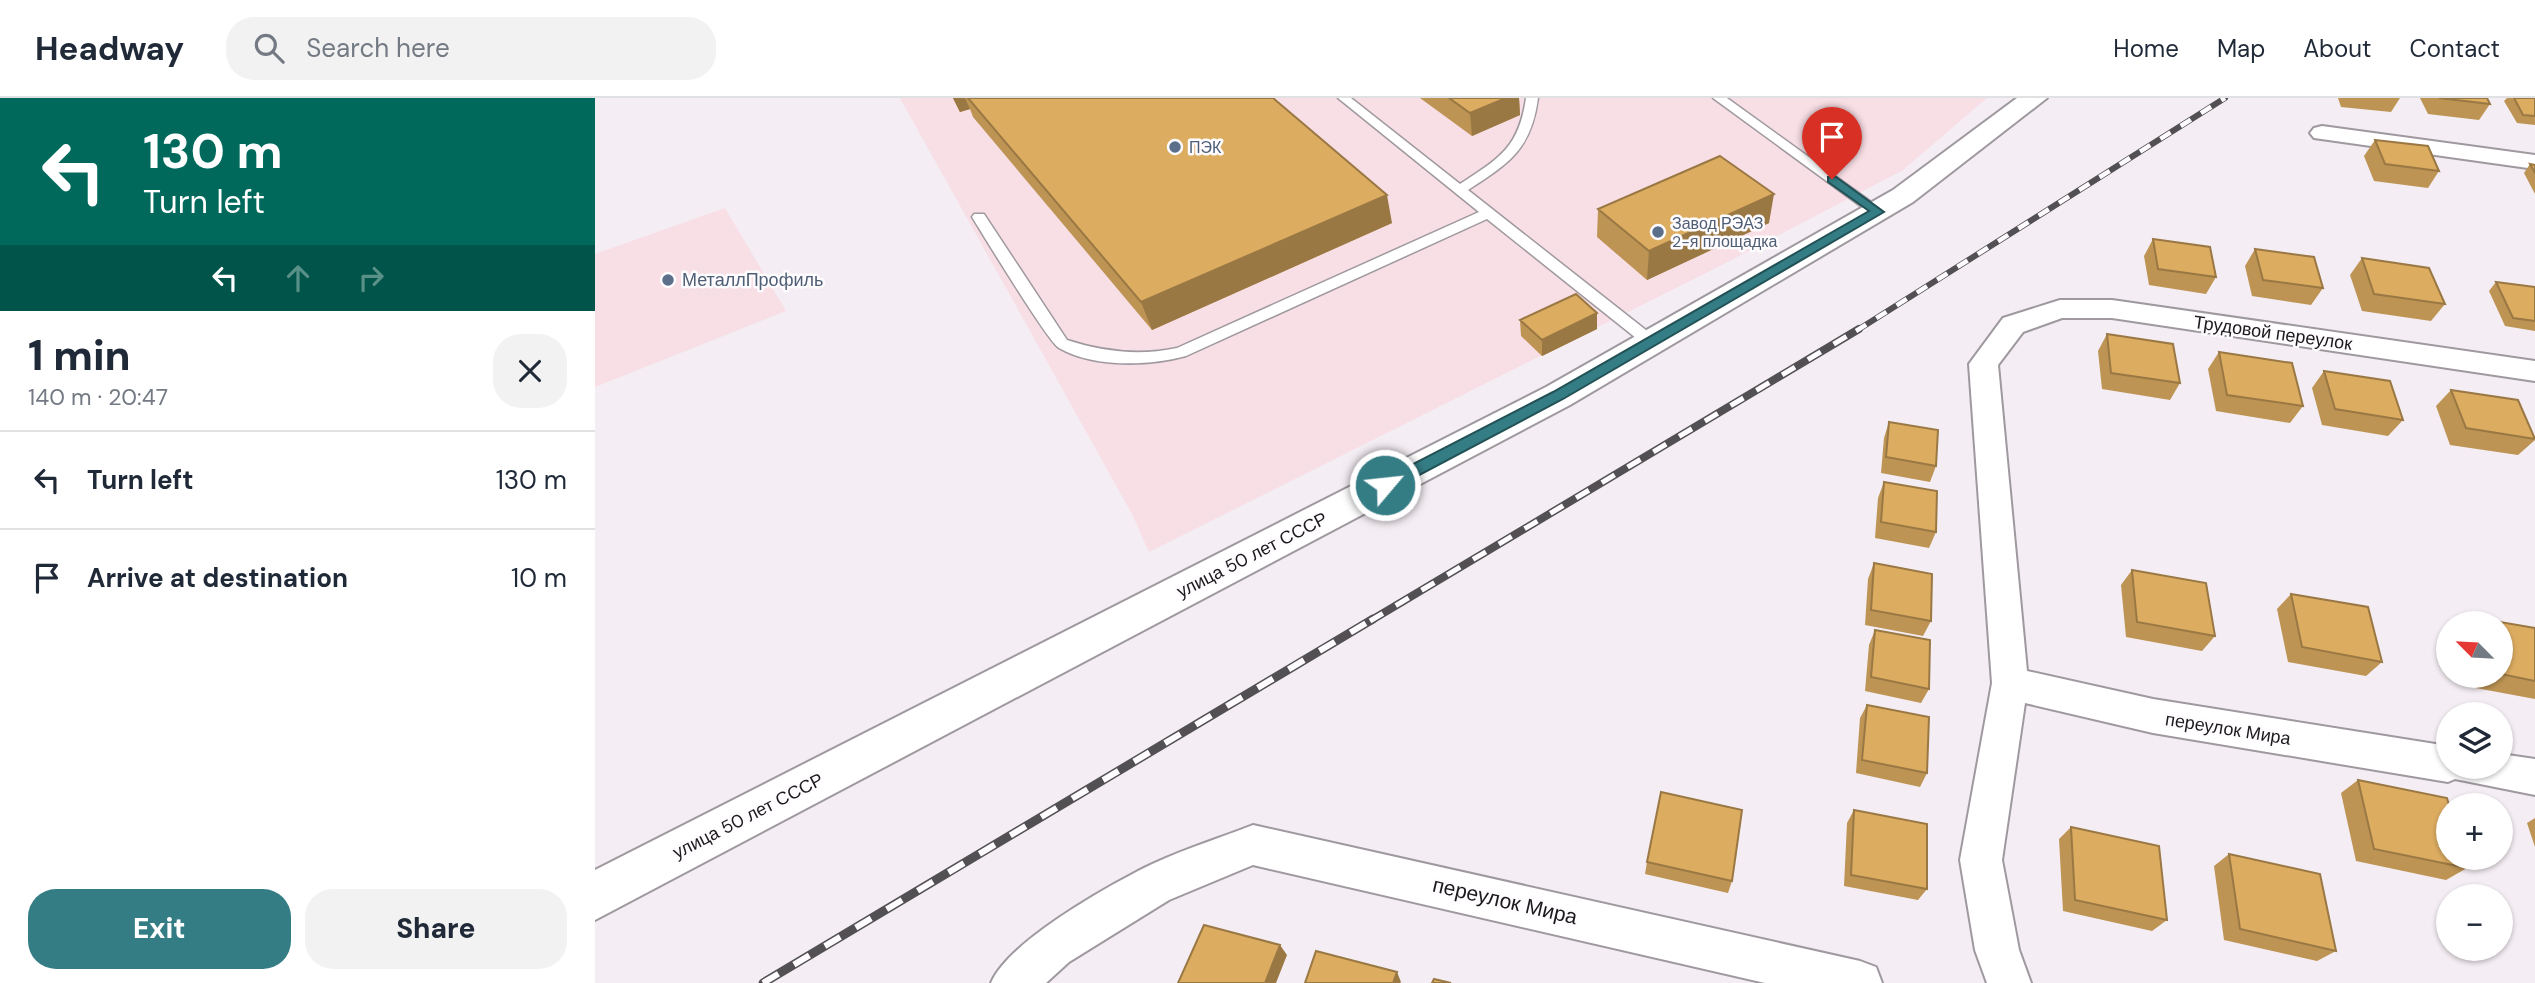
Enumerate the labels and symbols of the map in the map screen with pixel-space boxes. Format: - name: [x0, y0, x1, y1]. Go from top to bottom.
- pin: [1802, 107, 1862, 179]
- place label: ПЭК: [1189, 137, 1222, 158]
- marker: ПЭК: [1167, 139, 1183, 155]
- place label: Завод РЭАЗ 2-я площадка: [1672, 213, 1778, 252]
- marker: Завод РЭАЗ 2-я площадка: [1650, 224, 1666, 240]
- place label: МеталлПрофиль: [682, 268, 823, 292]
- marker: МеталлПрофиль: [660, 272, 676, 288]
- street label: Трудовой переулок: [2192, 310, 2354, 356]
- position arrow: [1348, 448, 1422, 522]
- street label: улица 50 лет СССР: [1172, 507, 1332, 603]
- north arrow: [2436, 611, 2513, 688]
- street label: переулок Мира: [2164, 707, 2293, 751]
- street label: улица 50 лет СССР: [668, 768, 828, 864]
- street label: переулок Мира: [1430, 871, 1580, 931]

